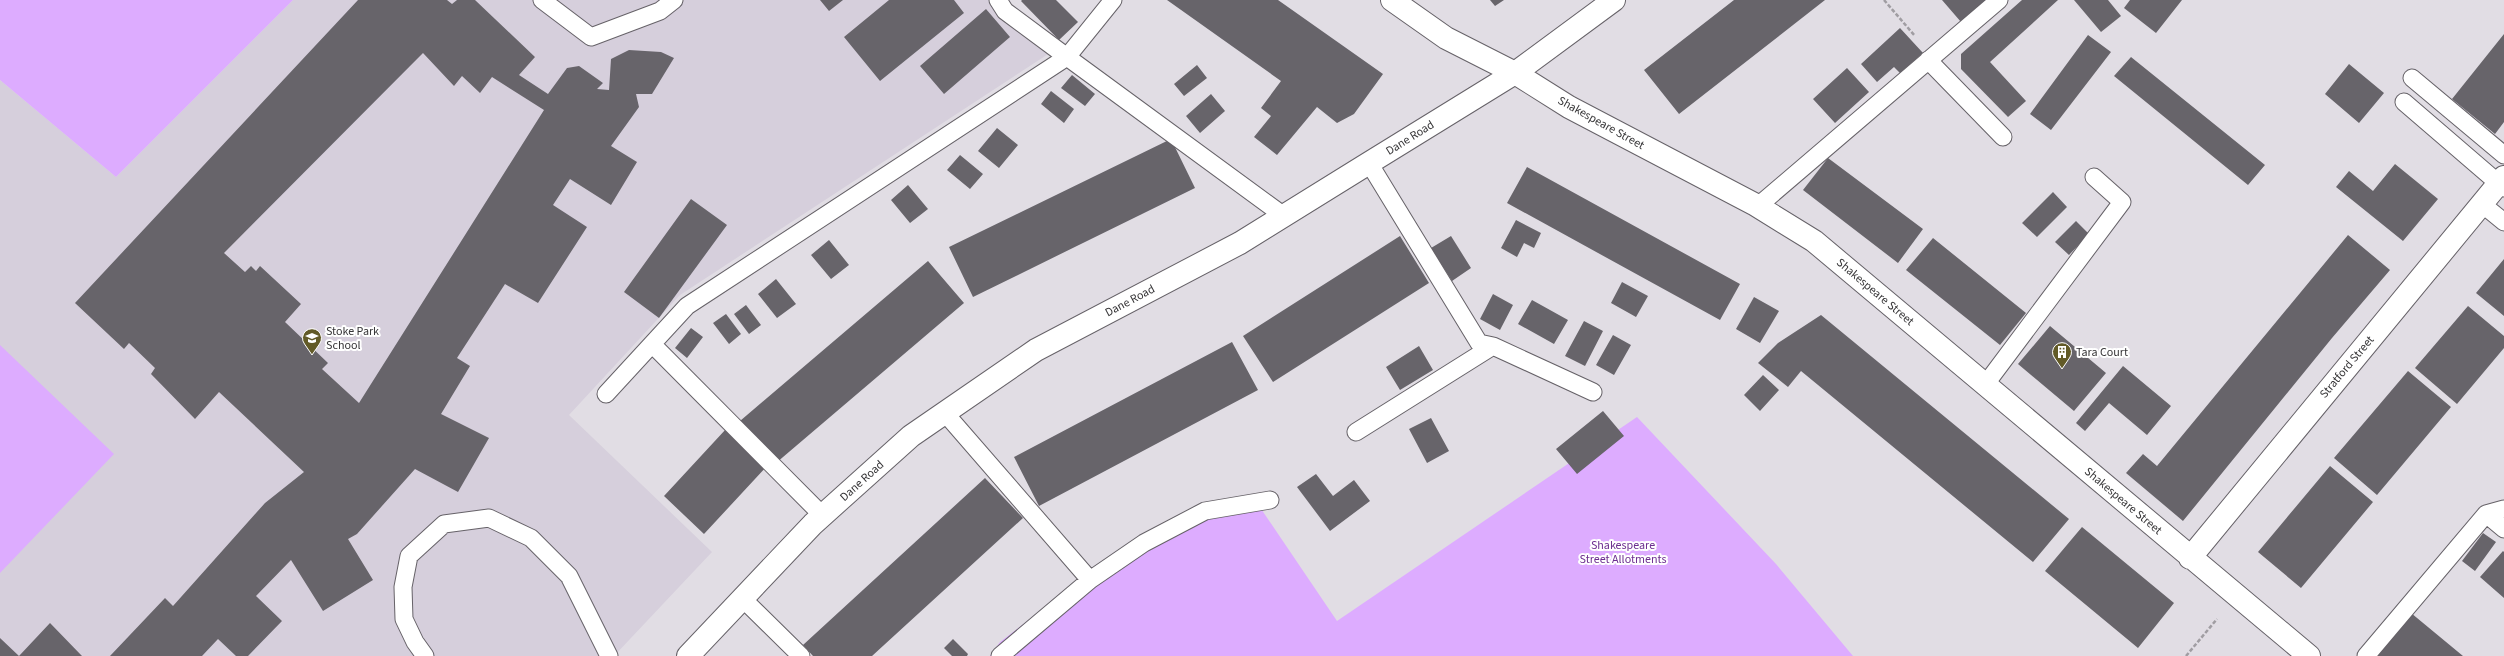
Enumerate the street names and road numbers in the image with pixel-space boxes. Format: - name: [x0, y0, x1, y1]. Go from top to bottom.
- street label: Shakespeare Street: [1555, 92, 1647, 154]
- street label: Dane Road: [1383, 116, 1437, 160]
- street label: Shakespeare Street: [1833, 254, 1917, 330]
- street label: Dane Road: [1102, 281, 1158, 321]
- street label: Stratford Street: [2316, 332, 2378, 402]
- street label: Dane Road: [836, 457, 888, 505]
- street label: Shakespeare Street: [2081, 463, 2165, 539]

